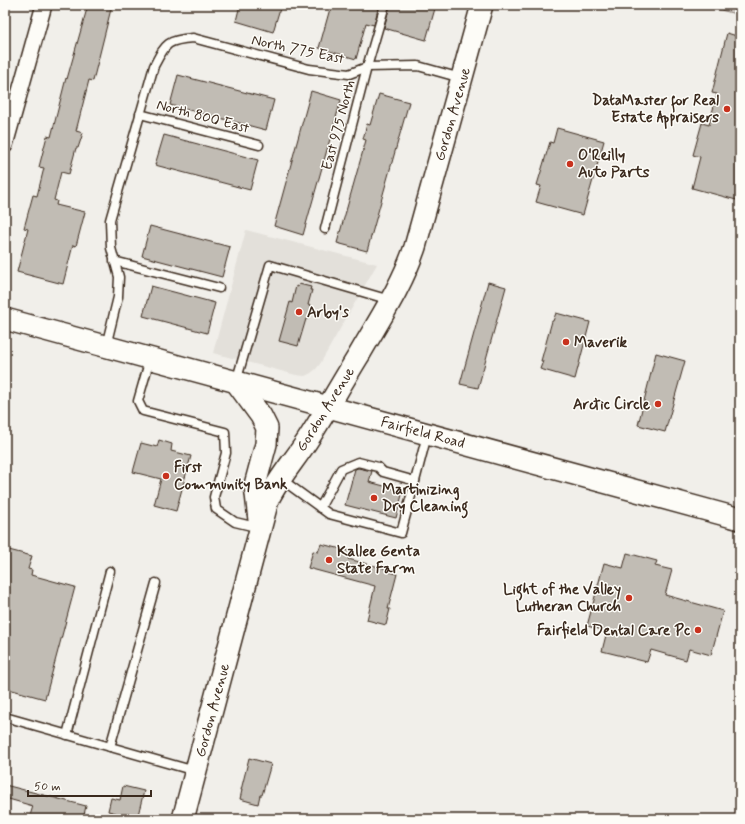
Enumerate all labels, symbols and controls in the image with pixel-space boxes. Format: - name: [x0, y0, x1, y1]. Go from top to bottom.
- street label: North 775 East: [250, 30, 347, 70]
- street label: Gordon Avenue: [430, 65, 476, 163]
- street label: East 975 North: [317, 78, 361, 173]
- place label: DataMaster for Real Estate Appraisers: [592, 91, 719, 129]
- street label: North 800 East: [154, 95, 252, 139]
- marker: DataMaster for Real Estate Appraisers: [722, 104, 732, 114]
- place label: O'Reilly Auto Parts: [578, 146, 650, 183]
- marker: O'Reilly Auto Parts: [565, 159, 575, 169]
- place label: Arby's: [307, 303, 349, 323]
- marker: Arby's: [294, 307, 304, 317]
- place label: Maverik: [574, 333, 627, 353]
- marker: Maverik: [561, 337, 571, 347]
- street label: Gordon Avenue: [292, 363, 360, 456]
- place label: Arctic Circle: [573, 395, 650, 415]
- marker: Arctic Circle: [653, 399, 663, 409]
- street label: Fairfield Road: [379, 412, 467, 454]
- place label: First Community Bank: [174, 458, 288, 495]
- marker: First Community Bank: [161, 471, 171, 481]
- place label: Martinizing Dry Cleaning: [382, 480, 468, 519]
- marker: Martinizing Dry Cleaning: [369, 493, 379, 503]
- place label: Kallee Genta State Farm: [337, 542, 420, 579]
- marker: Kallee Genta State Farm: [324, 555, 334, 565]
- place label: Light of the Valley Lutheran Church: [503, 580, 621, 617]
- marker: Light of the Valley Lutheran Church: [624, 593, 634, 603]
- place label: Fairfield Dental Care Pc: [537, 620, 690, 641]
- marker: Fairfield Dental Care Pc: [693, 625, 703, 635]
- street label: Gordon Avenue: [191, 661, 235, 759]
- scale bar: [28, 772, 151, 798]
- text: 50 m: [34, 779, 61, 795]

